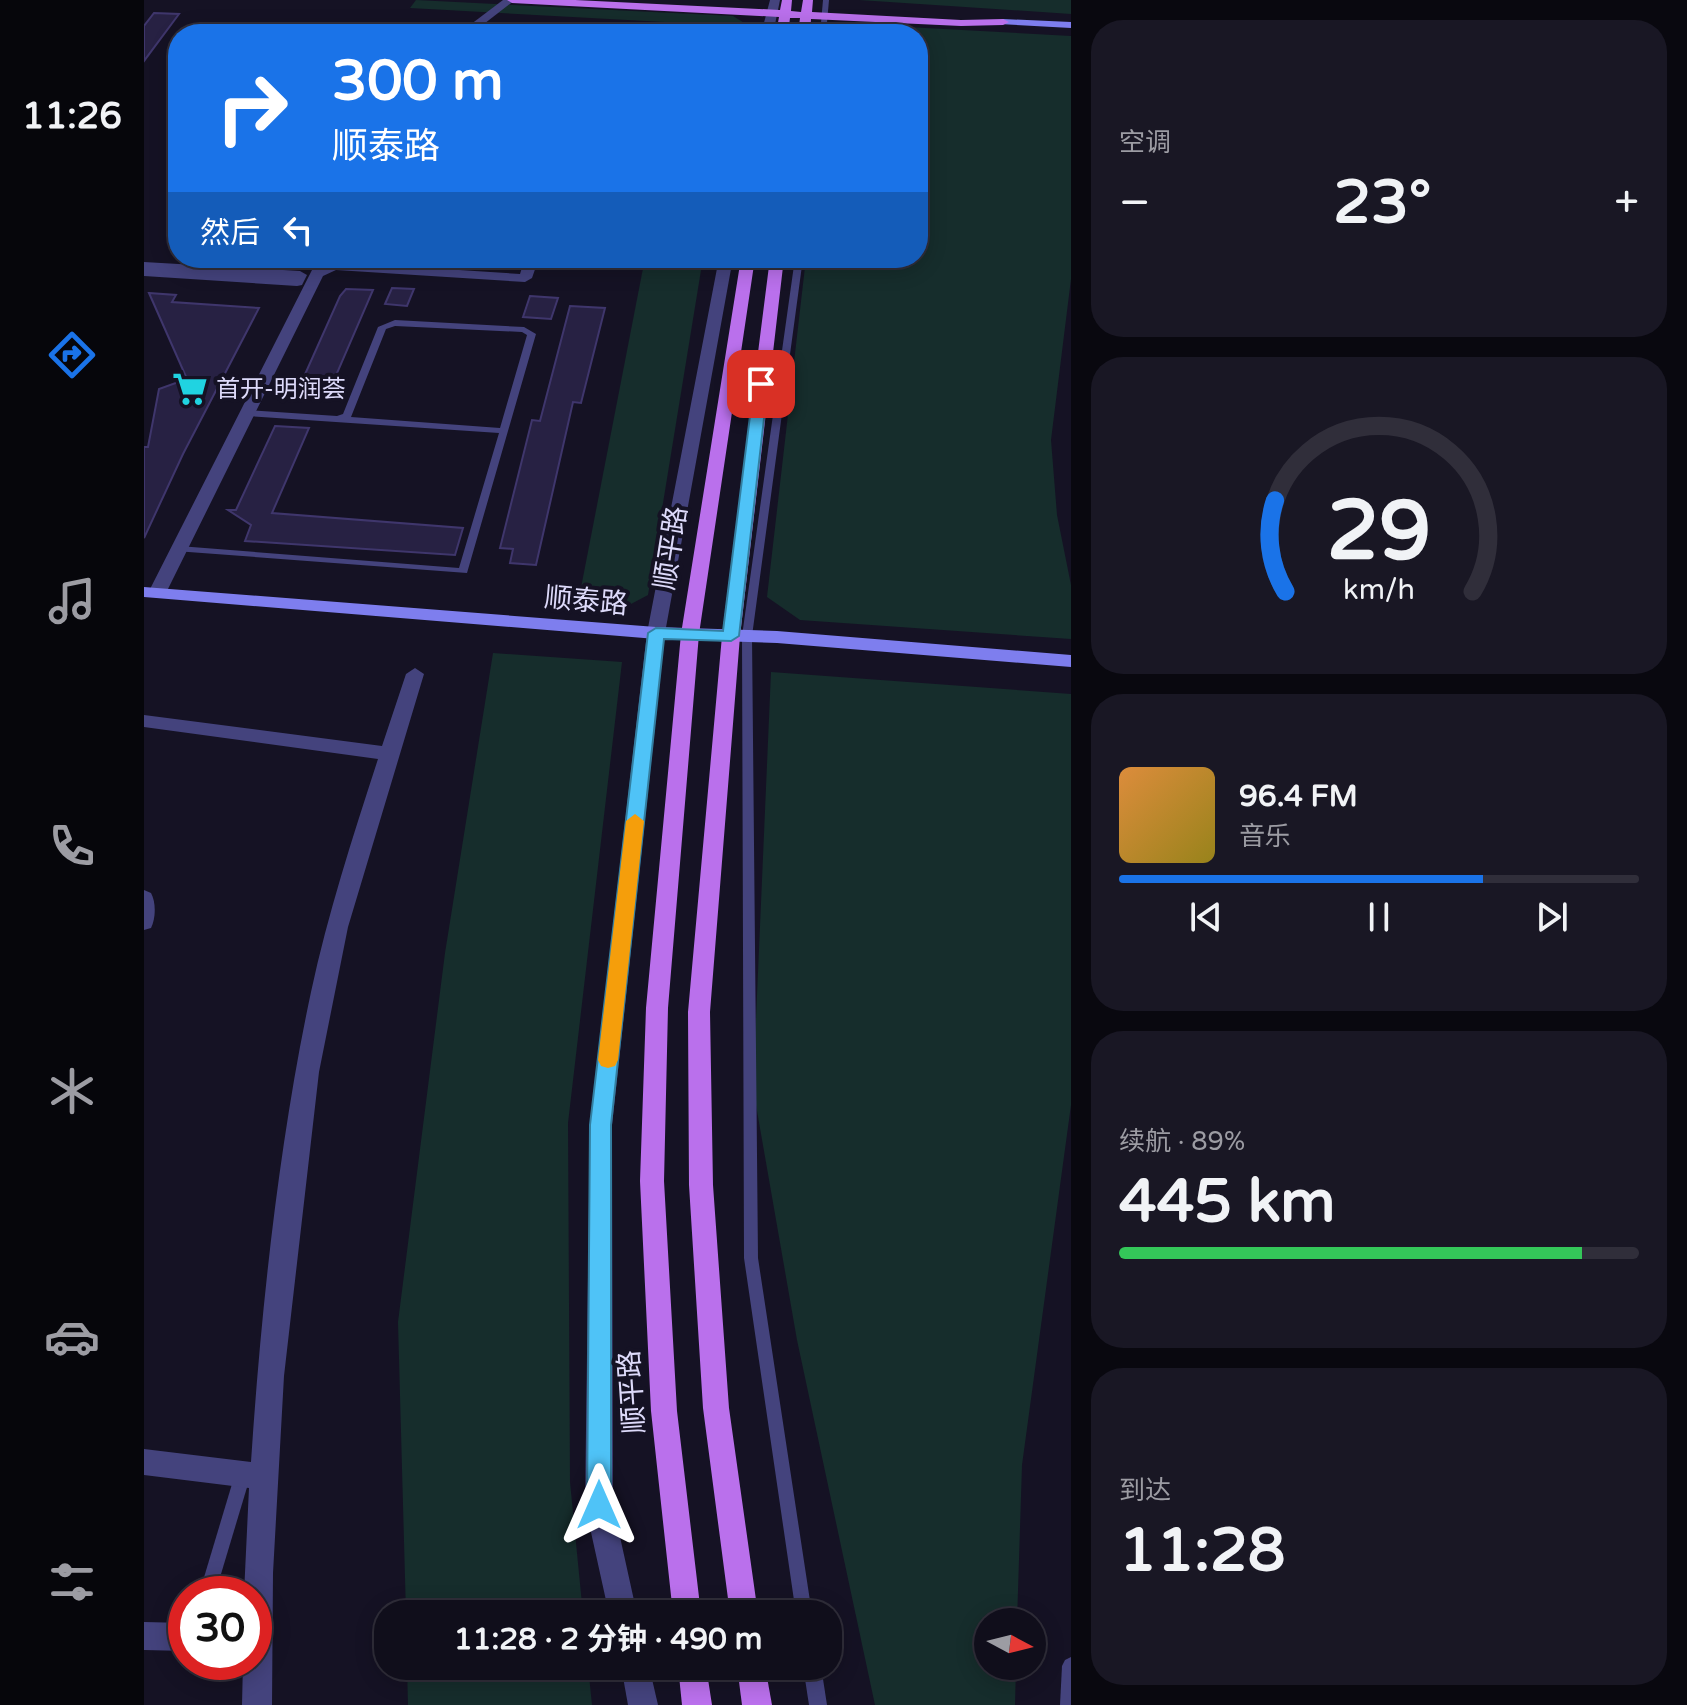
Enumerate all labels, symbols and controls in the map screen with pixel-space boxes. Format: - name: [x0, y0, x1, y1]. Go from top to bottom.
- text: 300 m: [332, 48, 503, 115]
- icon: right: [200, 56, 304, 160]
- text: 11:26: [22, 95, 122, 138]
- text: 顺泰路: [332, 125, 440, 168]
- text: 空调: [1119, 127, 1171, 158]
- text: 23°: [1333, 167, 1431, 239]
- text: −: [1119, 177, 1150, 230]
- text: +: [1614, 177, 1639, 230]
- icon: left: [276, 208, 320, 252]
- text: 然后: [200, 215, 260, 252]
- icon: directions: [44, 327, 100, 383]
- pin: [727, 350, 795, 418]
- icon: arrive: [739, 362, 783, 406]
- supermarket icon: 首开-明润荟: [171, 370, 209, 408]
- place label: 首开-明润荟: [216, 375, 346, 404]
- text: 29: [1327, 481, 1431, 581]
- street label: 顺平路: [648, 504, 694, 592]
- icon: music: [44, 573, 100, 629]
- text: km/h: [1343, 573, 1415, 607]
- street label: 顺泰路: [543, 580, 629, 622]
- text: 96.4 FM: [1239, 778, 1358, 815]
- icon: phone: [44, 818, 100, 874]
- text: 音乐: [1239, 821, 1291, 852]
- icon: previous: [1184, 895, 1228, 939]
- icon: pause: [1357, 895, 1401, 939]
- icon: next: [1530, 895, 1574, 939]
- icon: climate: [44, 1063, 100, 1119]
- text: 续航 · 89%: [1119, 1126, 1245, 1157]
- text: 445 km: [1119, 1166, 1335, 1238]
- icon: car: [44, 1309, 100, 1365]
- street label: 顺平路: [612, 1349, 652, 1435]
- position arrow: [557, 1463, 641, 1547]
- text: 到达: [1119, 1475, 1171, 1506]
- text: 11:28: [1119, 1515, 1285, 1587]
- icon: filters: [44, 1554, 100, 1610]
- speed limit sign: 30: [168, 1576, 272, 1680]
- north arrow: [974, 1608, 1046, 1680]
- map controls: [974, 1608, 1046, 1680]
- text: 11:28 · 2 分钟 · 490 m: [454, 1621, 762, 1658]

